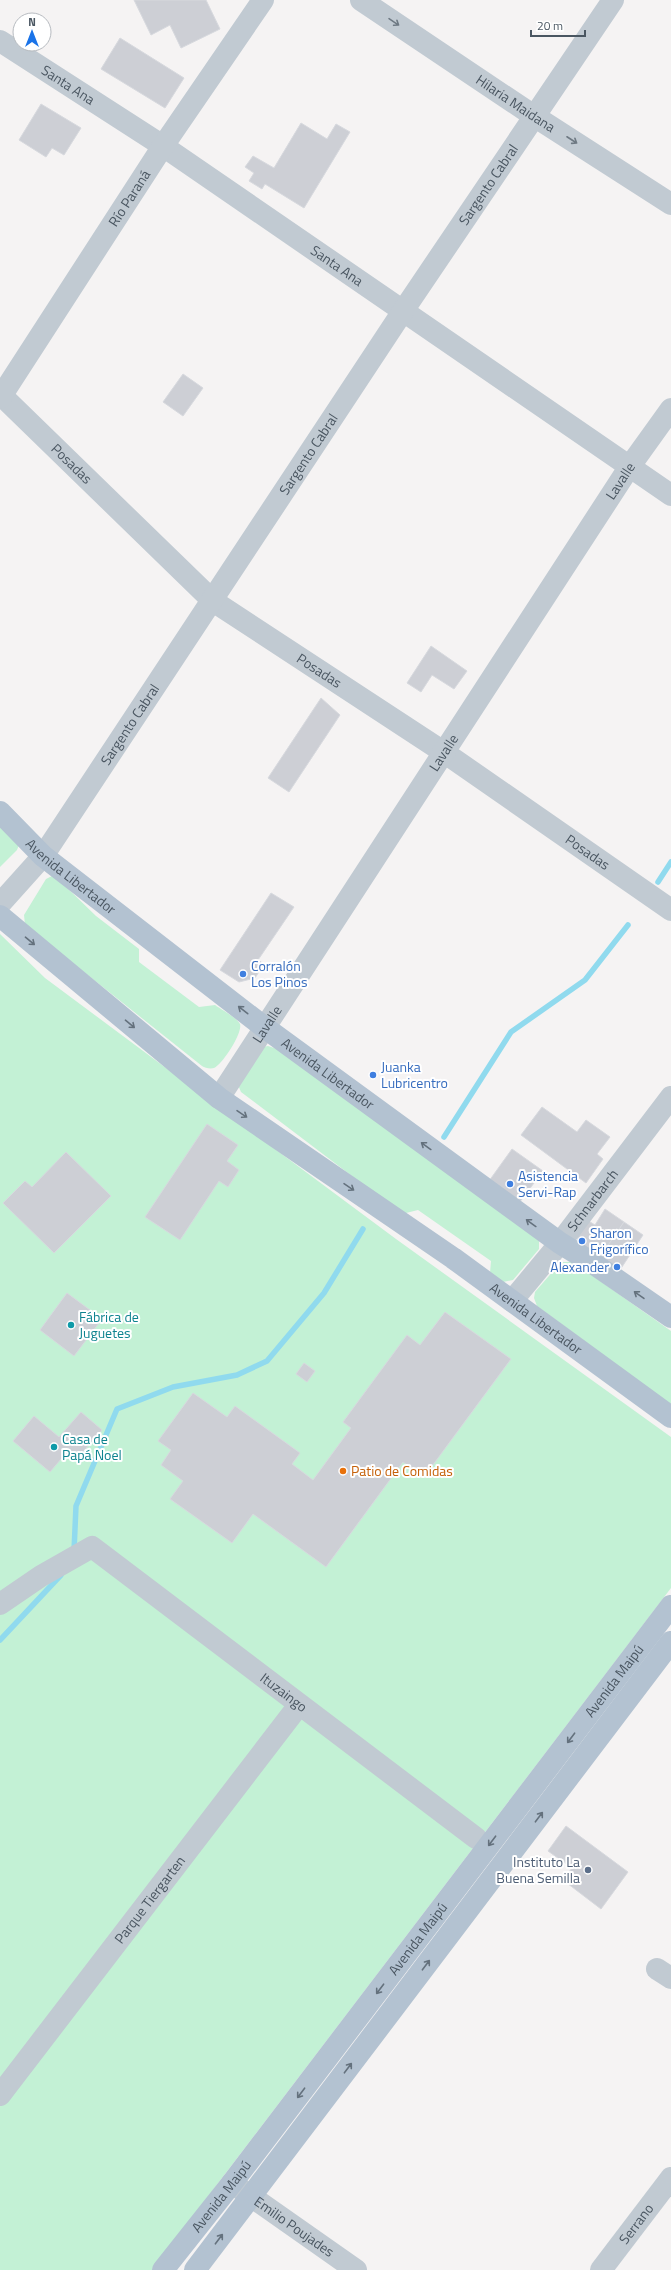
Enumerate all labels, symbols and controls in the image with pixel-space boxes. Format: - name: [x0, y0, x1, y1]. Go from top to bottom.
- north arrow: [12, 12, 52, 52]
- scale bar: [531, 12, 585, 38]
- text: N: [28, 14, 36, 30]
- text: 20 m: [537, 16, 563, 35]
- one-way arrow: [388, 18, 399, 26]
- street label: Santa Ana: [37, 59, 99, 110]
- street label: Hilaria Maidana: [472, 69, 560, 137]
- one-way arrow: [566, 136, 577, 144]
- street label: Sargento Cabral: [453, 140, 523, 229]
- street label: Río Paraná: [103, 165, 155, 230]
- street label: Santa Ana: [307, 239, 368, 291]
- street label: Sargento Cabral: [273, 409, 343, 499]
- street label: Posadas: [47, 438, 97, 488]
- street label: Lavalle: [600, 458, 640, 504]
- street label: Posadas: [293, 648, 346, 693]
- street label: Sargento Cabral: [95, 679, 164, 769]
- street label: Lavalle: [423, 729, 463, 775]
- street label: Posadas: [561, 829, 614, 875]
- street label: Avenida Libertador: [21, 833, 121, 919]
- one-way arrow: [25, 936, 35, 945]
- place label: Corralón Los Pinos: [251, 955, 307, 992]
- marker: Corralón Los Pinos: [238, 969, 248, 979]
- street label: Lavalle: [247, 1001, 286, 1047]
- one-way arrow: [238, 1006, 249, 1015]
- one-way arrow: [124, 1020, 135, 1029]
- street label: Avenida Libertador: [277, 1032, 379, 1114]
- place label: Juanka Lubricentro: [381, 1056, 448, 1093]
- marker: Juanka Lubricentro: [368, 1070, 378, 1080]
- one-way arrow: [236, 1110, 247, 1118]
- one-way arrow: [421, 1141, 432, 1150]
- street label: Schnarbarch: [562, 1164, 623, 1236]
- place label: Asistencia Servi-Rap: [518, 1165, 578, 1202]
- marker: Asistencia Servi-Rap: [505, 1179, 515, 1189]
- one-way arrow: [344, 1183, 355, 1191]
- one-way arrow: [526, 1218, 537, 1227]
- place label: Sharon Frigorífico: [590, 1222, 649, 1259]
- marker: Sharon Frigorífico: [577, 1236, 587, 1246]
- place label: Alexander: [550, 1256, 609, 1277]
- marker: Alexander: [612, 1262, 622, 1272]
- street label: Avenida Libertador: [485, 1277, 587, 1359]
- one-way arrow: [634, 1291, 645, 1299]
- place label: Fábrica de Juguetes: [79, 1306, 139, 1343]
- marker: Fábrica de Juguetes: [66, 1320, 76, 1330]
- place label: Casa de Papá Noel: [62, 1428, 122, 1465]
- marker: Casa de Papá Noel: [49, 1442, 59, 1452]
- place label: Patio de Comidas: [351, 1460, 453, 1481]
- marker: Patio de Comidas: [338, 1466, 348, 1476]
- street label: Avenida Maipú: [579, 1640, 648, 1721]
- street label: Ituzaingo: [256, 1667, 312, 1717]
- one-way arrow: [567, 1732, 575, 1743]
- one-way arrow: [535, 1811, 543, 1822]
- one-way arrow: [488, 1836, 497, 1847]
- street label: Parque Tiergarten: [109, 1851, 190, 1948]
- place label: Instituto La Buena Semilla: [496, 1851, 580, 1888]
- marker: Instituto La Buena Semilla: [583, 1865, 593, 1875]
- street label: Avenida Maipú: [383, 1898, 452, 1979]
- one-way arrow: [422, 1959, 431, 1970]
- one-way arrow: [375, 1984, 384, 1995]
- one-way arrow: [344, 2063, 352, 2074]
- one-way arrow: [297, 2087, 305, 2098]
- street label: Avenida Maipú: [186, 2155, 256, 2236]
- street label: Emilio Poujades: [250, 2191, 339, 2262]
- street label: Serrano: [613, 2199, 658, 2248]
- one-way arrow: [214, 2234, 223, 2245]

